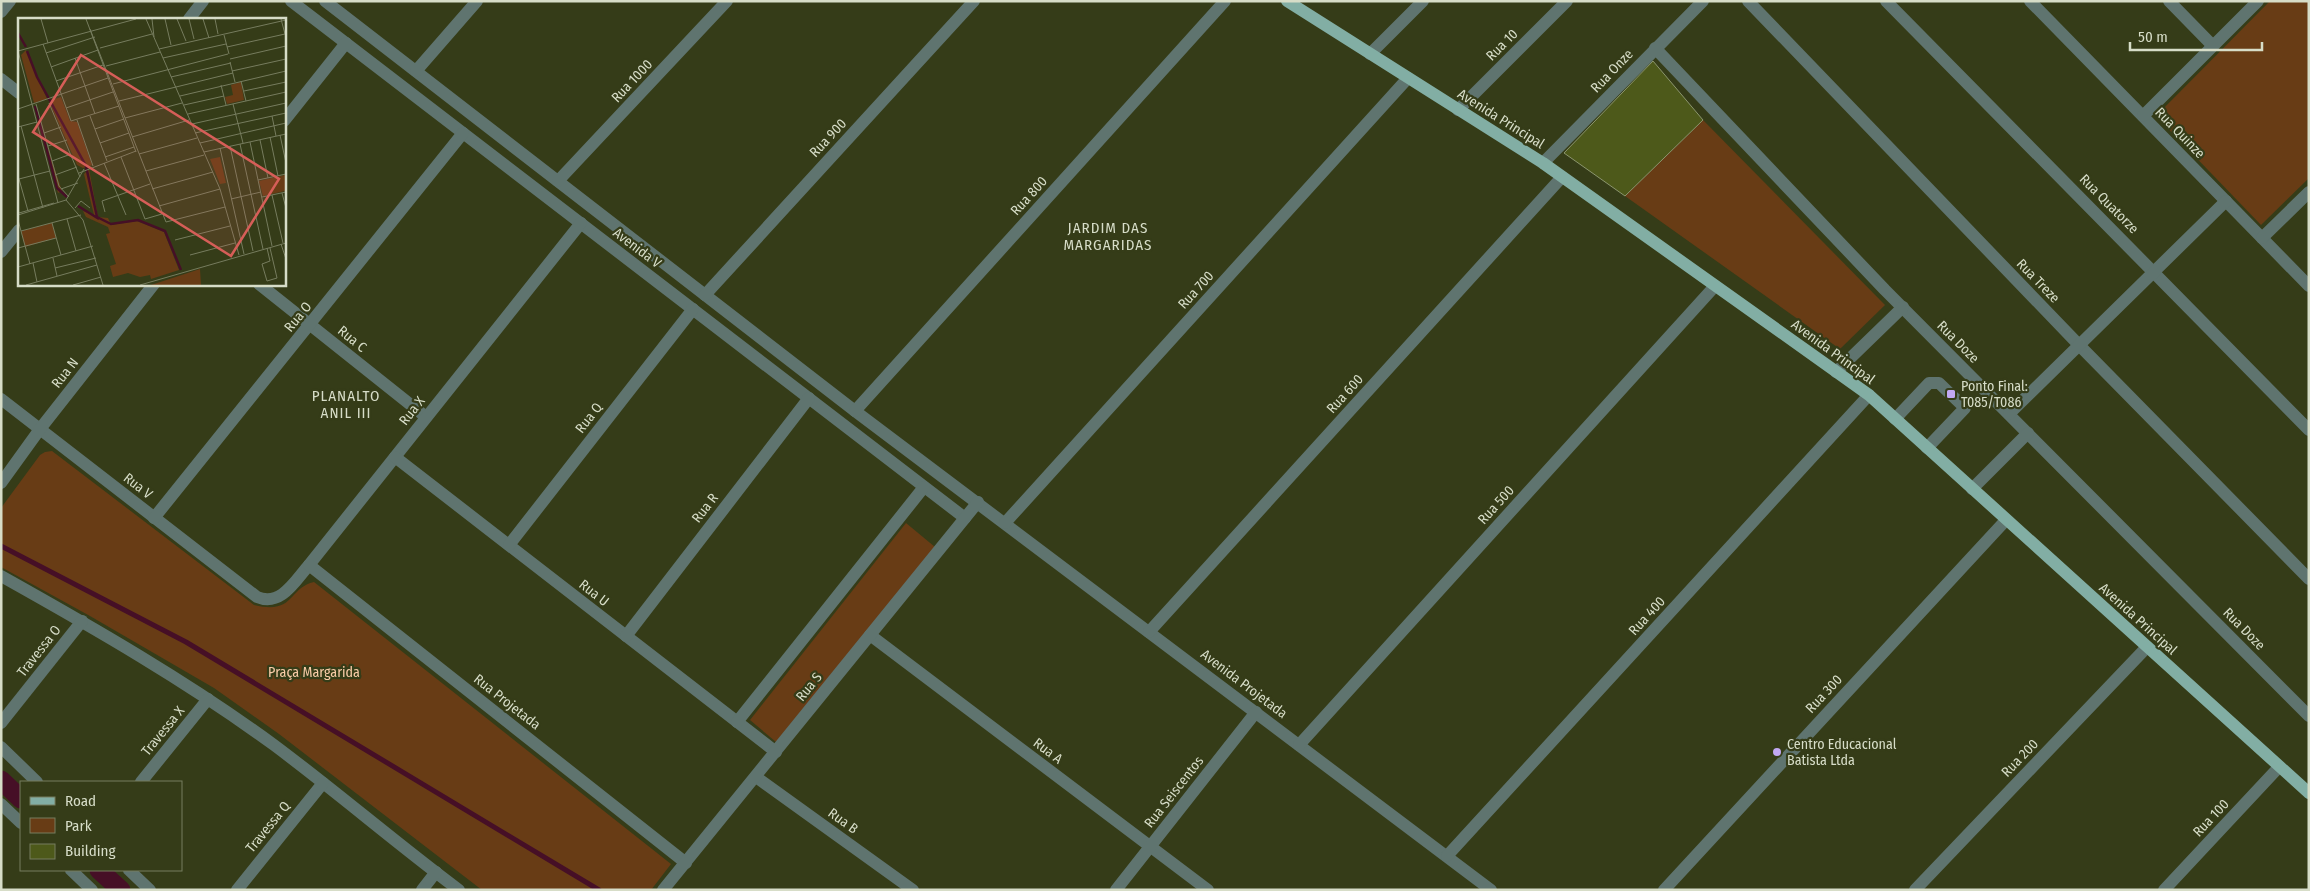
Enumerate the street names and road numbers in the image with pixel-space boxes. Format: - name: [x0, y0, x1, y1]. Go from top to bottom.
- street label: Rua 10: [1483, 26, 1521, 64]
- street label: Rua Onze: [1587, 46, 1637, 96]
- street label: Rua 1000: [608, 56, 656, 106]
- street label: Avenida Principal: [1454, 86, 1548, 153]
- street label: Rua Quinze: [2151, 104, 2209, 162]
- street label: Rua 900: [806, 115, 850, 161]
- street label: Rua Quatorze: [2076, 171, 2142, 237]
- street label: Rua 800: [1007, 173, 1051, 219]
- street label: Avenida V: [609, 224, 665, 272]
- street label: Rua Treze: [2013, 255, 2063, 307]
- street label: Rua 700: [1175, 268, 1217, 312]
- street label: Rua O: [281, 298, 315, 336]
- street label: Avenida Principal: [1788, 316, 1878, 388]
- street label: Rua Doze: [1933, 317, 1983, 367]
- street label: Rua C: [334, 322, 370, 356]
- street label: Rua N: [48, 355, 82, 391]
- street label: Rua 600: [1323, 371, 1367, 417]
- street label: Rua X: [395, 393, 429, 429]
- street label: Rua Q: [572, 399, 606, 437]
- street label: Rua V: [120, 469, 157, 503]
- street label: Rua 500: [1474, 482, 1518, 528]
- street label: Rua R: [688, 490, 722, 526]
- street label: Rua U: [576, 576, 612, 610]
- street label: Avenida Principal: [2095, 580, 2181, 659]
- street label: Rua 400: [1625, 593, 1669, 639]
- street label: Rua Doze: [2219, 604, 2269, 654]
- street label: Travessa O: [14, 622, 65, 680]
- street label: Avenida Projetada: [1197, 646, 1291, 722]
- street label: Rua S: [792, 669, 826, 705]
- street label: Rua Projetada: [470, 671, 544, 733]
- street label: Rua 300: [1802, 671, 1846, 717]
- street label: Travessa X: [138, 703, 188, 759]
- street label: Rua A: [1030, 734, 1067, 768]
- street label: Rua 200: [1998, 736, 2042, 780]
- street label: Rua Seiscentos: [1141, 753, 1207, 831]
- street label: Rua 100: [2189, 796, 2233, 840]
- street label: Travessa Q: [242, 798, 294, 856]
- street label: Rua B: [825, 804, 862, 838]

